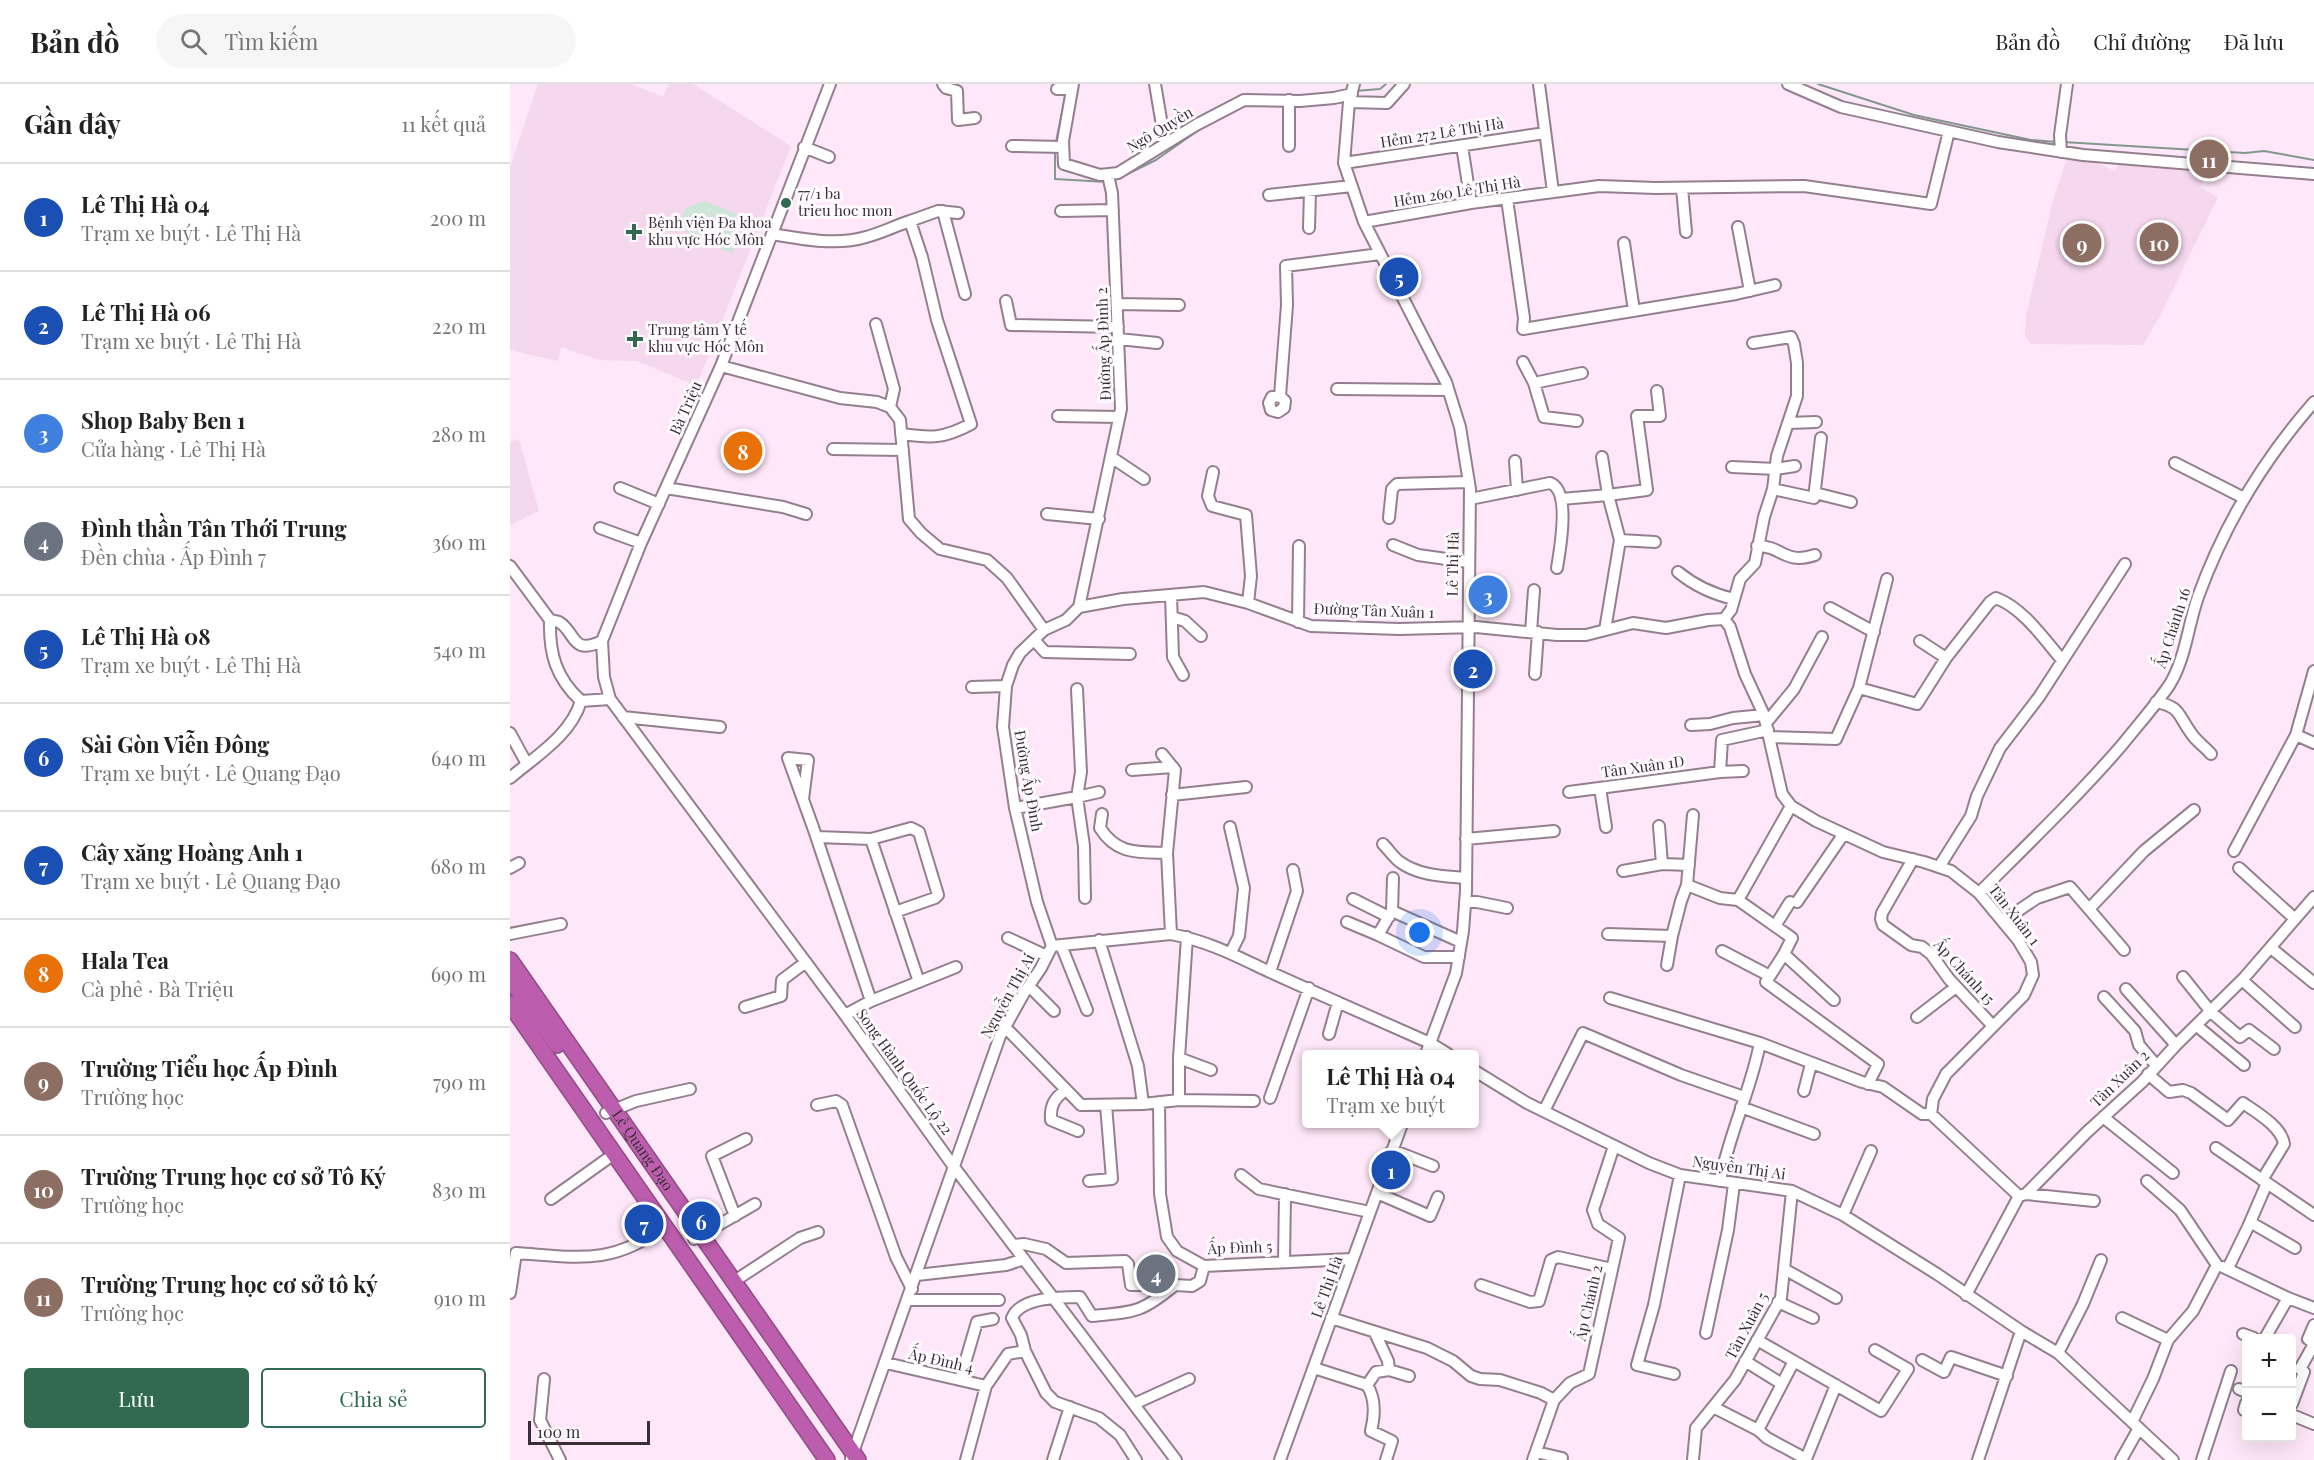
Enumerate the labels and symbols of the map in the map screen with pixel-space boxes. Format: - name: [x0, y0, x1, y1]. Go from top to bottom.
- street label: Ngô Quyền: [1122, 101, 1196, 157]
- street label: Hẻm 272 Lê Thị Hà: [1379, 112, 1505, 152]
- pin: 11: [2190, 136, 2228, 182]
- street label: Hẻm 260 Lê Thị Hà: [1392, 171, 1522, 211]
- place label: 77/1 ba trieu hoc mon: [798, 183, 893, 220]
- marker: 77/1 ba trieu hoc mon: [779, 196, 793, 210]
- place label: Bệnh viện Đa khoa khu vực Hóc Môn: [648, 212, 772, 249]
- pin: 9: [2062, 220, 2102, 266]
- pin: 10: [2140, 220, 2178, 264]
- marker: Bệnh viện Đa khoa khu vực Hóc Môn: [625, 223, 643, 241]
- pin: 5: [1380, 254, 1418, 300]
- street label: Đường Ấp Đình 2: [1089, 287, 1115, 401]
- place label: Trung tâm Y tế khu vực Hóc Môn: [648, 318, 764, 356]
- marker: Trung tâm Y tế khu vực Hóc Môn: [626, 330, 644, 348]
- street label: Bà Triệu: [664, 377, 706, 438]
- pin: 8: [724, 428, 762, 473]
- street label: Lê Thị Hà: [1441, 531, 1463, 597]
- pin: 3: [1468, 572, 1508, 618]
- street label: Ấp Chánh 16: [2147, 584, 2195, 671]
- street label: Đường Tân Xuân 1: [1313, 598, 1435, 622]
- pin: 2: [1454, 646, 1492, 692]
- street label: Đường Ấp Đình: [1010, 728, 1050, 833]
- street label: Tân Xuân 1D: [1600, 750, 1686, 782]
- street label: Tân Xuân 1: [1985, 880, 2045, 950]
- your location: [1405, 918, 1434, 947]
- street label: Ấp Chánh 15: [1929, 932, 2001, 1008]
- street label: Nguyễn Thị Ai: [976, 949, 1039, 1041]
- street label: Song Hành Quốc Lộ 22: [852, 1004, 958, 1138]
- street label: Tân Xuân 2: [2086, 1045, 2153, 1111]
- street label: Lê Quang Đạo: [608, 1105, 679, 1194]
- pin: 1: [1372, 1148, 1410, 1192]
- street label: Nguyễn Thị Ai: [1691, 1151, 1788, 1184]
- pin: 6: [682, 1198, 720, 1244]
- pin: 7: [624, 1202, 664, 1246]
- street label: Ấp Đình 5: [1206, 1234, 1273, 1258]
- pin: 4: [1136, 1252, 1176, 1296]
- street label: Lê Thị Hà: [1306, 1252, 1347, 1320]
- street label: Ấp Chánh 2: [1567, 1262, 1606, 1344]
- street label: Tân Xuân 5: [1720, 1288, 1772, 1363]
- street label: Ấp Đình 4: [906, 1341, 976, 1377]
- scale bar: [528, 1418, 650, 1446]

